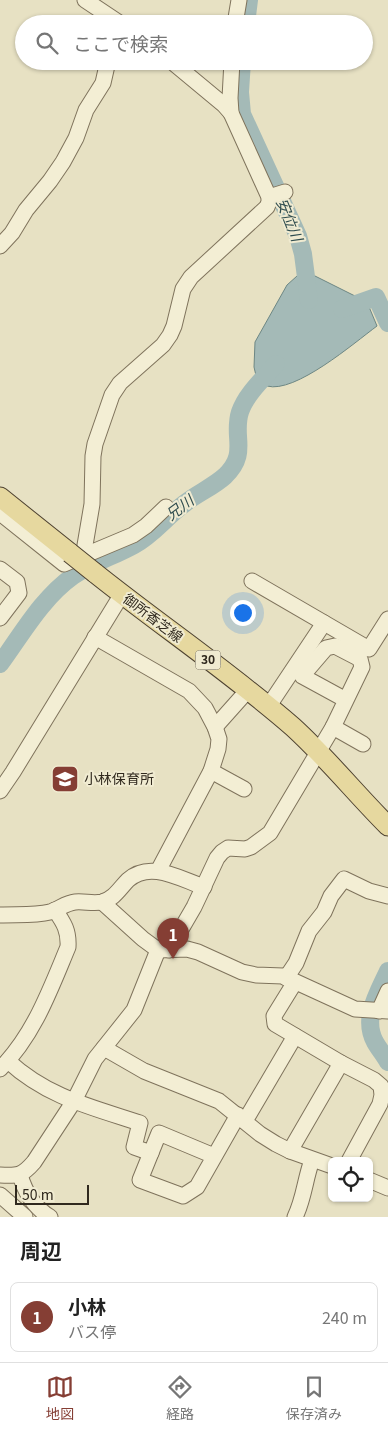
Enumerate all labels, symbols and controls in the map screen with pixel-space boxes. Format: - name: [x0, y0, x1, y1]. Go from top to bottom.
- search box: [15, 15, 373, 70]
- icon: search: [33, 29, 61, 57]
- text: ここで検索: [73, 29, 168, 56]
- water label: 安位川: [272, 195, 309, 246]
- water label: 兄川: [161, 488, 199, 524]
- street label: 御所香芝線: [120, 588, 188, 646]
- your location: [230, 600, 256, 626]
- road number: 30: [196, 650, 220, 670]
- school or university icon: 小林保育所: [50, 764, 80, 794]
- place label: 小林保育所: [84, 768, 154, 788]
- pin: 1: [157, 918, 189, 959]
- map controls: [328, 1157, 373, 1202]
- button: locate: [328, 1157, 373, 1202]
- scale bar: [15, 1182, 89, 1205]
- text: 50 m: [22, 1184, 54, 1204]
- text: 周辺: [20, 1235, 62, 1265]
- text: 小林: [68, 1292, 106, 1319]
- text: 1: [32, 1305, 42, 1329]
- text: 240 m: [322, 1305, 367, 1329]
- text: バス停: [68, 1319, 116, 1343]
- tab: 地図: [46, 1373, 74, 1423]
- tab: 経路: [166, 1373, 194, 1423]
- tab: 保存済み: [286, 1373, 342, 1423]

